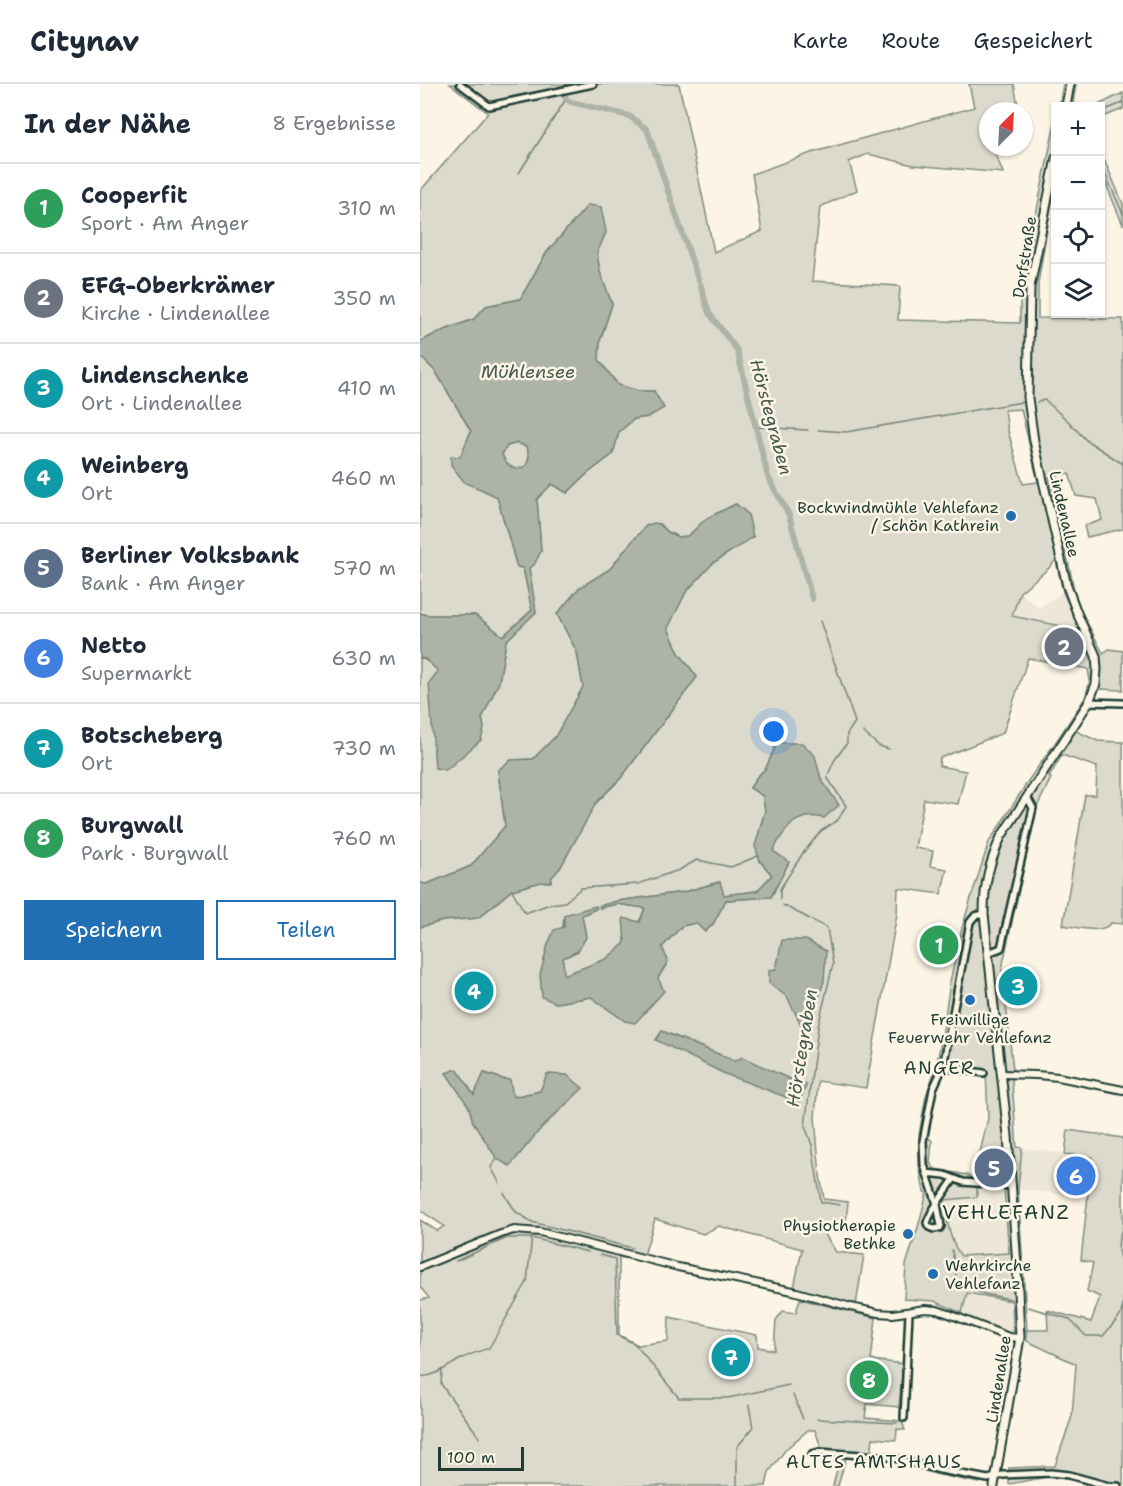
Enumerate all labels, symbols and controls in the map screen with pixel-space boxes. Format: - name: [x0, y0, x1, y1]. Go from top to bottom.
- text: Citynav: [30, 22, 139, 60]
- text: Karte: [793, 27, 848, 55]
- text: Route: [881, 27, 940, 55]
- text: Gespeichert: [973, 27, 1093, 55]
- north arrow: [979, 102, 1033, 156]
- map controls: [1051, 102, 1105, 318]
- button: +: [1051, 102, 1105, 156]
- text: In der Nähe: [24, 106, 191, 141]
- text: 8 Ergebnisse: [272, 110, 396, 136]
- button: −: [1051, 156, 1105, 210]
- text: Cooperfit: [81, 181, 187, 210]
- text: 1: [39, 195, 48, 221]
- text: 310 m: [337, 195, 396, 221]
- text: Sport · Am Anger: [81, 210, 249, 236]
- button: locate: [1051, 210, 1105, 264]
- street label: Dorfstraße: [1008, 215, 1041, 300]
- button: layers: [1051, 264, 1105, 318]
- text: EFG-Oberkrämer: [81, 271, 275, 300]
- text: 2: [37, 285, 51, 311]
- text: 350 m: [332, 285, 396, 311]
- text: Kirche · Lindenallee: [81, 300, 270, 326]
- water label: Hörstegraben: [744, 356, 798, 478]
- water label: Mühlensee: [481, 360, 575, 384]
- text: Lindenschenke: [81, 361, 249, 390]
- text: 3: [37, 375, 51, 401]
- text: 410 m: [337, 375, 396, 401]
- text: Ort · Lindenallee: [81, 390, 243, 416]
- text: Weinberg: [81, 451, 189, 480]
- text: 4: [37, 465, 51, 491]
- text: 460 m: [331, 465, 396, 491]
- street label: Lindenallee: [1044, 469, 1085, 560]
- text: Ort: [81, 480, 113, 506]
- place label: Bockwindmühle Vehlefanz / Schön Kathrein: [797, 497, 999, 536]
- marker: Bockwindmühle Vehlefanz / Schön Kathrein: [1004, 509, 1018, 523]
- text: Berliner Volksbank: [81, 541, 300, 570]
- text: 5: [37, 555, 50, 581]
- text: 570 m: [333, 555, 396, 581]
- text: Bank · Am Anger: [81, 570, 245, 596]
- pin: 2: [1044, 624, 1084, 670]
- text: Netto: [81, 631, 147, 660]
- text: 6: [37, 645, 51, 671]
- text: 630 m: [332, 645, 396, 671]
- text: Supermarkt: [81, 660, 192, 686]
- your location: [759, 717, 788, 746]
- text: Botscheberg: [81, 721, 223, 750]
- text: 7: [37, 735, 51, 761]
- text: 730 m: [332, 735, 396, 761]
- text: Ort: [81, 750, 113, 776]
- text: Burgwall: [81, 811, 183, 840]
- text: 8: [37, 825, 51, 851]
- text: 760 m: [331, 825, 396, 851]
- text: Park · Burgwall: [81, 840, 228, 866]
- button: Speichern: [24, 900, 204, 960]
- button: Teilen: [216, 900, 396, 960]
- pin: 1: [920, 922, 958, 968]
- pin: 3: [998, 964, 1038, 1008]
- pin: 4: [454, 968, 494, 1014]
- water label: Hörstegraben: [781, 987, 823, 1109]
- marker: Freiwillige Feuerwehr Vehlefanz: [963, 993, 977, 1007]
- place label: Freiwillige Feuerwehr Vehlefanz: [888, 1009, 1052, 1048]
- district label: ANGER: [903, 1056, 975, 1080]
- pin: 5: [974, 1146, 1014, 1190]
- pin: 6: [1056, 1154, 1096, 1198]
- district label: VEHLEFANZ: [942, 1199, 1070, 1225]
- place label: Physiotherapie Bethke: [783, 1215, 896, 1254]
- marker: Physiotherapie Bethke: [901, 1227, 915, 1241]
- place label: Wehrkirche Vehlefanz: [945, 1255, 1032, 1294]
- marker: Wehrkirche Vehlefanz: [926, 1267, 940, 1281]
- pin: 7: [712, 1334, 750, 1380]
- street label: Lindenallee: [981, 1334, 1016, 1424]
- pin: 8: [850, 1358, 888, 1402]
- scale bar: [438, 1444, 524, 1472]
- text: 100 m: [447, 1447, 495, 1468]
- district label: ALTES AMTSHAUS: [786, 1450, 962, 1474]

